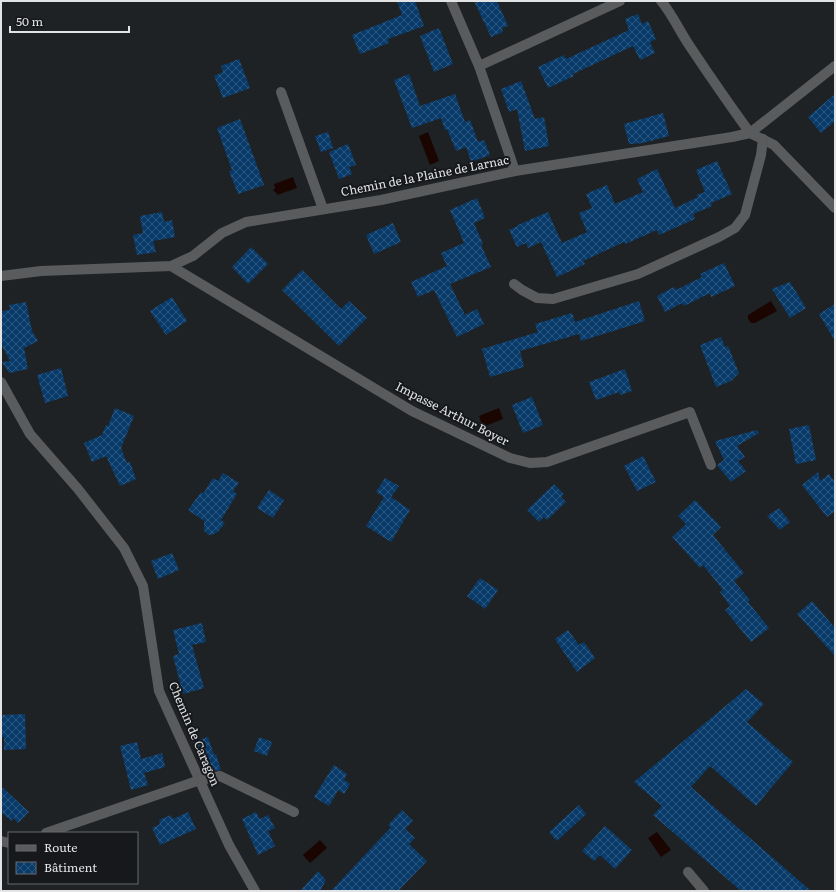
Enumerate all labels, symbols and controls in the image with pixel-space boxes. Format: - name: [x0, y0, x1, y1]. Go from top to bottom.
- scale bar: [10, 8, 129, 34]
- text: 50 m: [16, 12, 43, 30]
- street label: Chemin de la Plaine de Larnac: [339, 150, 510, 200]
- street label: Impasse Arthur Boyer: [393, 377, 513, 450]
- street label: Chemin de Caragon: [165, 678, 225, 789]
- legend: [8, 832, 138, 884]
- text: Route: [44, 838, 78, 856]
- text: Bâtiment: [44, 858, 97, 876]

